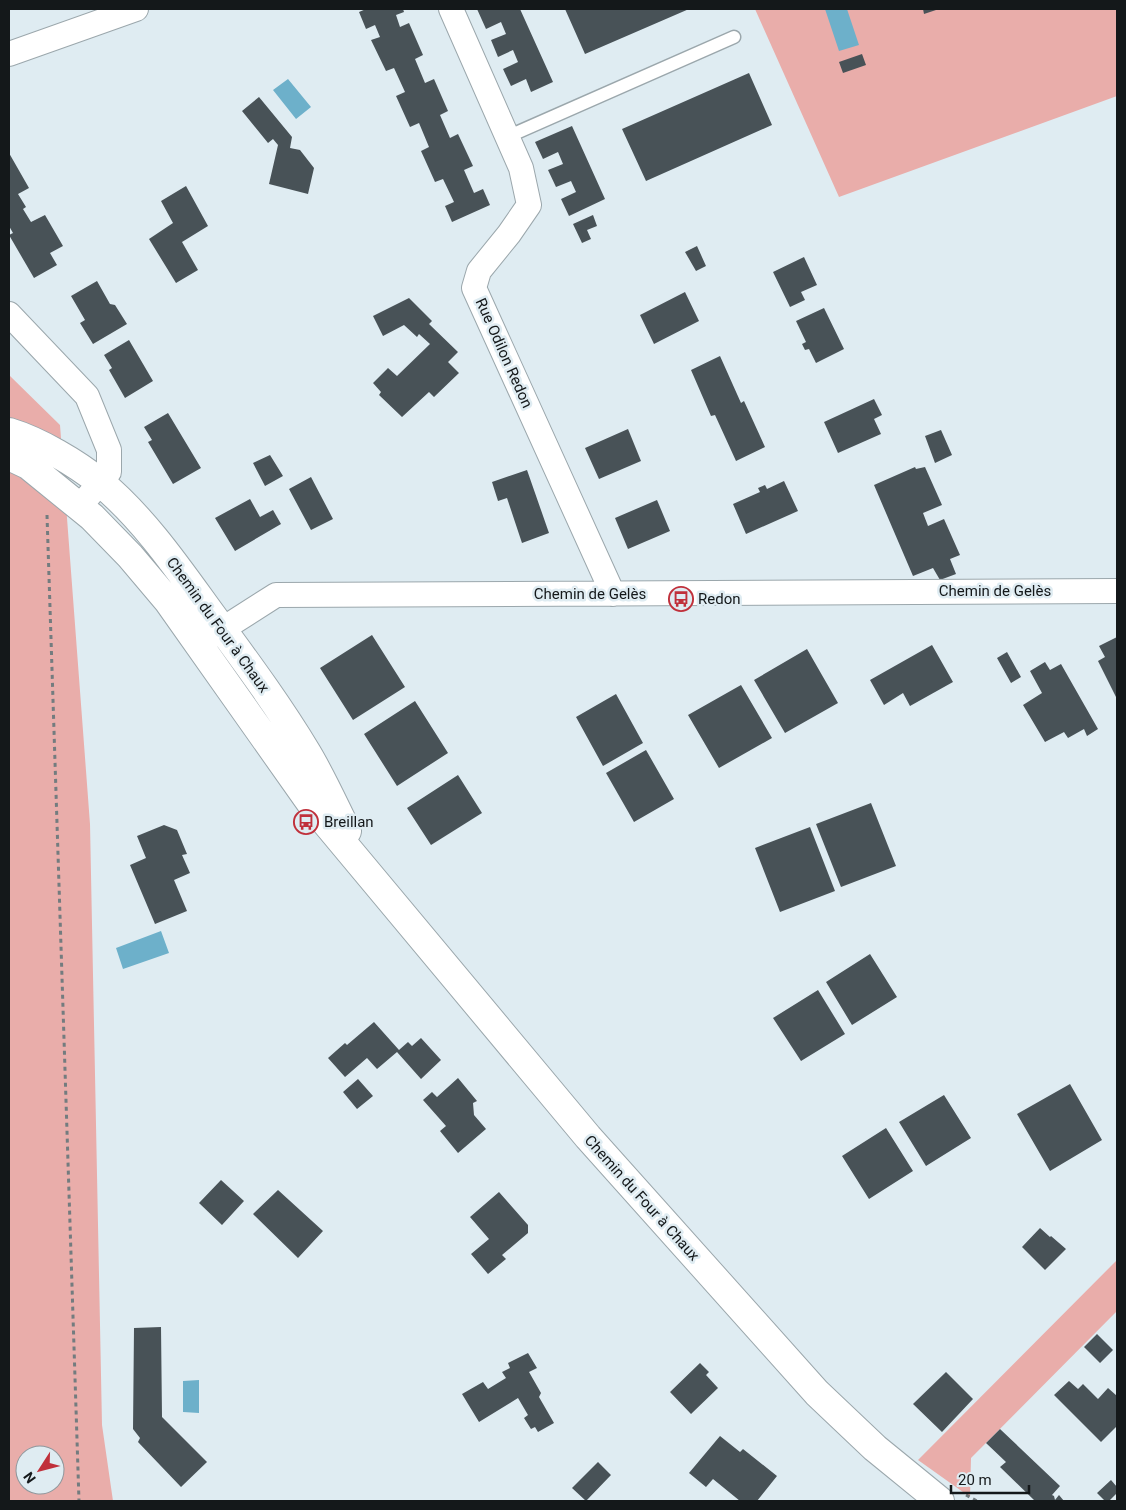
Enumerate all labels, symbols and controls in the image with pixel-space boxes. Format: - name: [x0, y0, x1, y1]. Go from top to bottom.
- street label: Rue Odilon Redon: [472, 295, 536, 411]
- street label: Chemin du Four à Chaux: [163, 554, 273, 697]
- street label: Chemin de Gelès: [939, 582, 1051, 600]
- street label: Chemin de Gelès: [534, 585, 646, 603]
- bus stop icon: Redon: [668, 586, 694, 612]
- place label: Redon: [698, 590, 741, 608]
- bus stop icon: Breillan: [293, 809, 319, 835]
- place label: Breillan: [324, 813, 374, 831]
- street label: Chemin du Four à Chaux: [581, 1131, 704, 1265]
- north arrow: [15, 1445, 65, 1495]
- scale bar: [951, 1462, 1028, 1494]
- text: N: [20, 1469, 39, 1486]
- text: 20 m: [958, 1471, 992, 1489]

